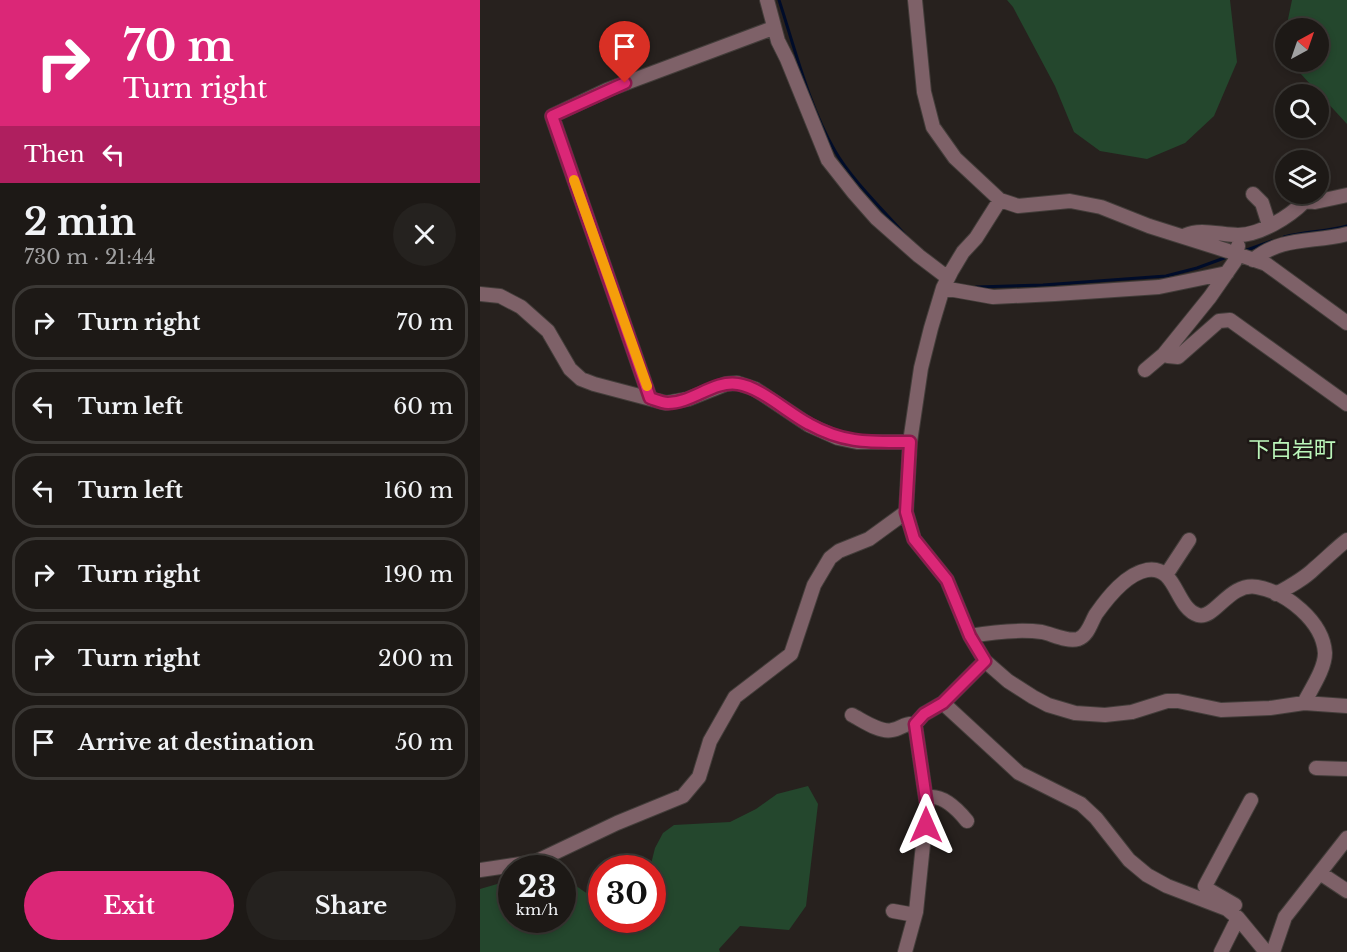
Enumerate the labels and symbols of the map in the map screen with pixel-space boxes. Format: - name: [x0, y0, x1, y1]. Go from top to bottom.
- north arrow: [1275, 18, 1329, 72]
- pin: [599, 21, 650, 83]
- district label: 下白岩町: [1248, 436, 1336, 463]
- position arrow: [894, 793, 958, 857]
- speed limit sign: 30: [588, 855, 666, 933]

